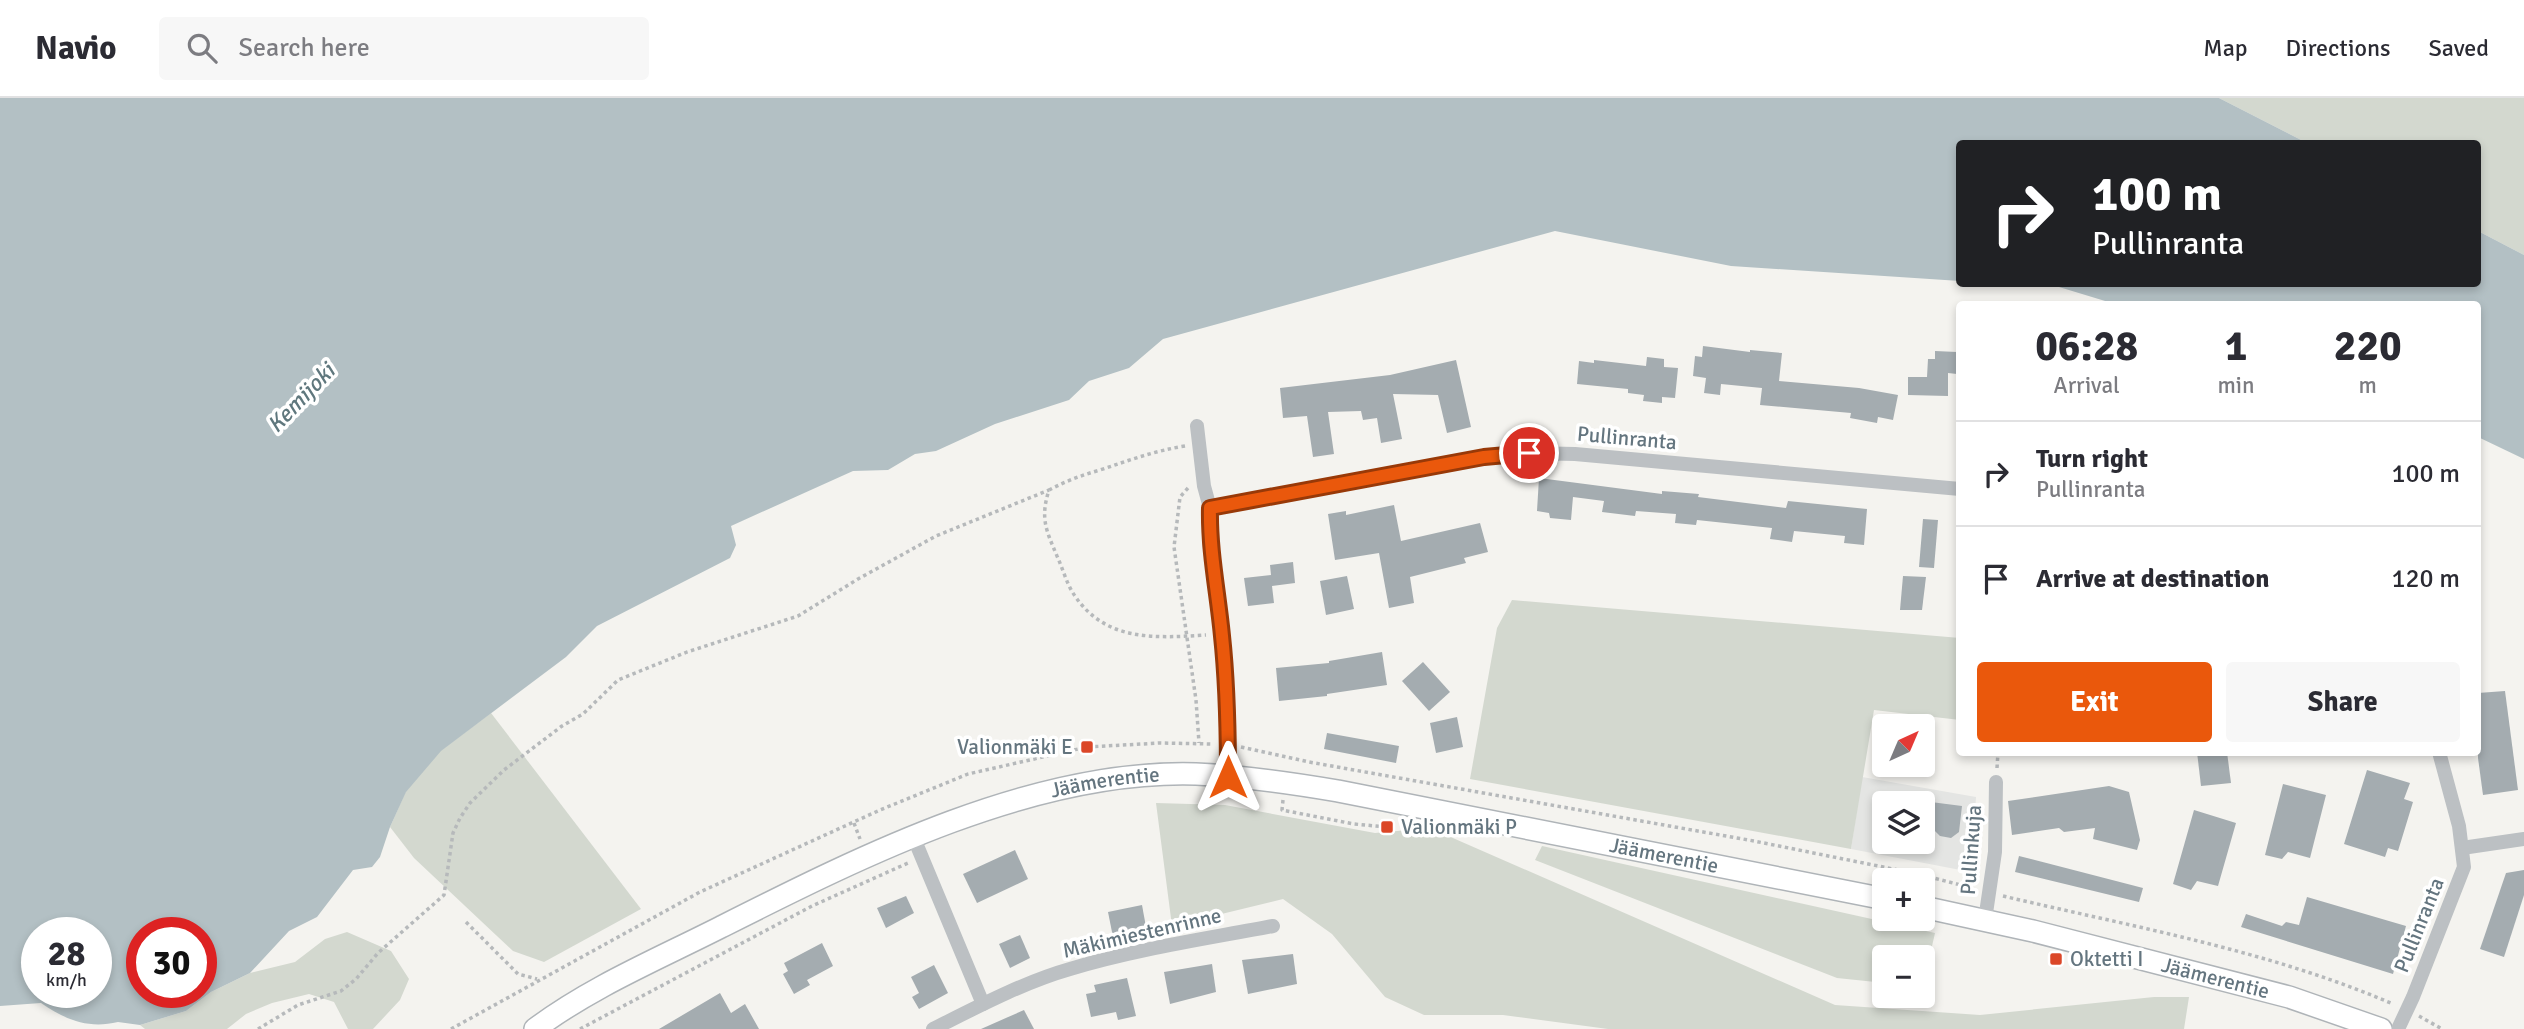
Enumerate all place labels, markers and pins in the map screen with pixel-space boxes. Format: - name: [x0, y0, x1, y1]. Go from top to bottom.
- pin: [1499, 423, 1559, 483]
- place label: Valionmäki E: [957, 734, 1073, 760]
- marker: Valionmäki E: [1079, 739, 1095, 755]
- place label: Valionmäki P: [1401, 814, 1517, 840]
- marker: Valionmäki P: [1379, 819, 1395, 835]
- place label: Oktetti I: [2070, 946, 2143, 972]
- marker: Oktetti I: [2048, 951, 2064, 967]

